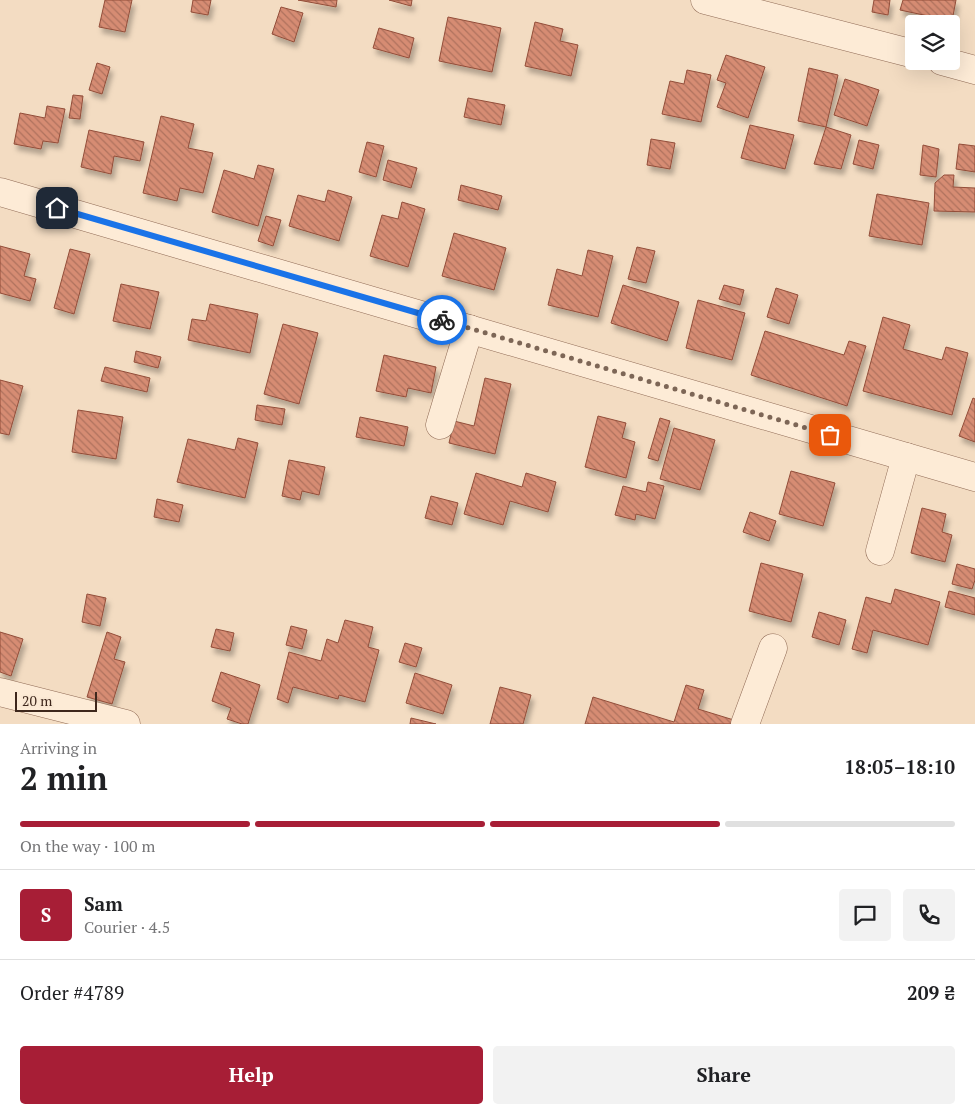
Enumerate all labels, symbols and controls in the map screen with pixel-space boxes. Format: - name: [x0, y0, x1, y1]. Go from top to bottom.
- map controls: [905, 15, 960, 70]
- button: layers: [905, 15, 960, 70]
- pin: [36, 187, 78, 229]
- icon: home: [43, 194, 71, 222]
- courier: [417, 295, 467, 345]
- icon: bike: [428, 306, 456, 334]
- pin: [809, 414, 851, 456]
- icon: bag: [816, 421, 844, 449]
- scale bar: [15, 689, 98, 712]
- text: 20 m: [22, 691, 52, 710]
- text: Arriving in: [20, 737, 97, 759]
- text: 18:05–18:10: [844, 754, 955, 779]
- text: 2 min: [20, 757, 108, 799]
- text: On the way · 100 m: [20, 835, 155, 857]
- button: chat: [839, 889, 891, 941]
- button: phone: [903, 889, 955, 941]
- text: Sam: [84, 891, 123, 916]
- text: S: [41, 902, 51, 927]
- text: Courier · 4.5: [84, 916, 170, 938]
- text: Order #4789: [20, 980, 124, 1005]
- text: 209 ₴: [907, 980, 955, 1005]
- button: Help: [20, 1046, 483, 1104]
- button: Share: [493, 1046, 955, 1104]

